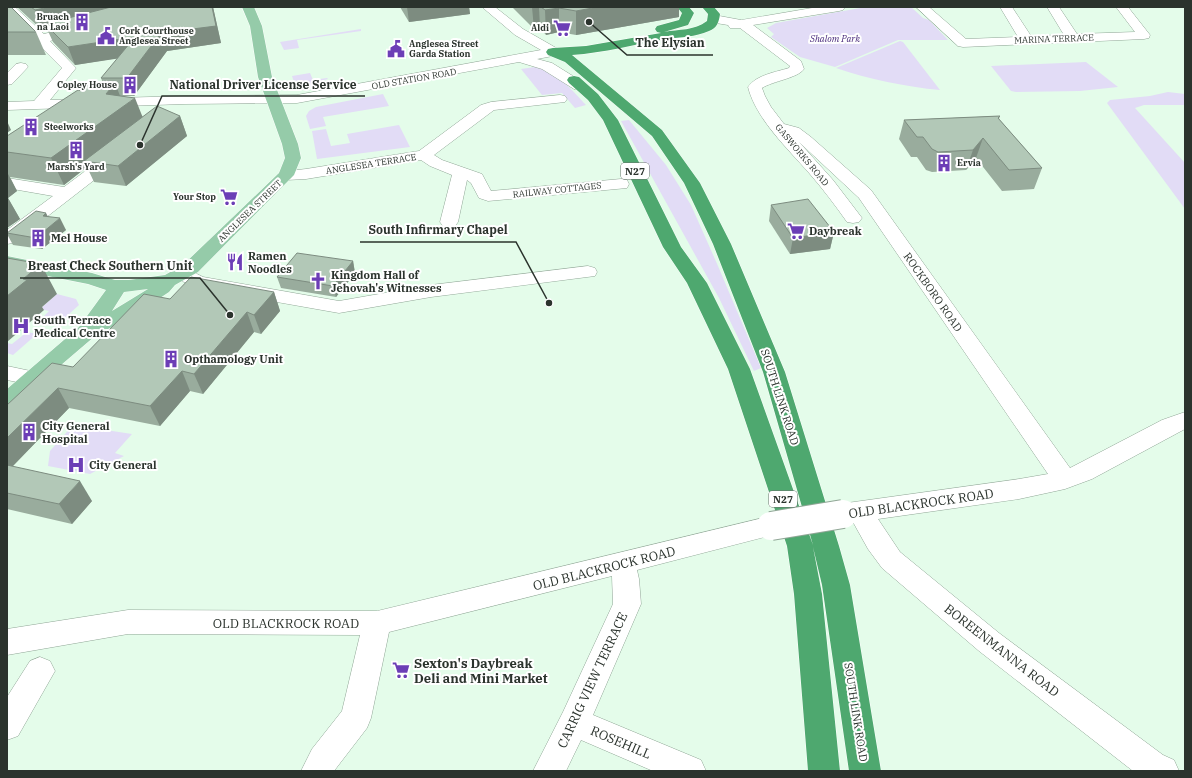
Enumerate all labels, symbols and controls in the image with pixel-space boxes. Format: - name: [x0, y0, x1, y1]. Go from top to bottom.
- place label: Bruach na Laoi: [37, 11, 69, 32]
- building icon: Bruach na Laoi: [72, 12, 92, 32]
- supermarket icon: Aldi: [552, 18, 572, 38]
- place label: Aldi: [531, 22, 549, 33]
- place label: Cork Courthouse Anglesea Street: [119, 25, 194, 46]
- public building icon: Cork Courthouse Anglesea Street: [96, 26, 116, 46]
- callout: The Elysian: [627, 31, 713, 55]
- street label: MARINA TERRACE: [1014, 32, 1094, 45]
- park label: Shalom Park: [809, 33, 860, 44]
- text: The Elysian: [635, 35, 705, 50]
- place label: Anglesea Street Garda Station: [409, 38, 479, 59]
- public building icon: Anglesea Street Garda Station: [386, 39, 406, 59]
- street label: OLD STATION ROAD: [371, 66, 457, 91]
- callout: National Driver License Service: [162, 72, 365, 96]
- building icon: Copley House: [120, 75, 140, 95]
- text: National Driver License Service: [169, 77, 357, 92]
- place label: Copley House: [57, 79, 117, 90]
- building icon: Steelworks: [21, 117, 41, 137]
- place label: Steelworks: [44, 121, 94, 132]
- street label: GASWORKS ROAD: [773, 122, 831, 188]
- building icon: Marsh's Yard: [66, 140, 86, 160]
- street label: ANGLESEA TERRACE: [325, 151, 417, 176]
- building icon: Ervia: [934, 153, 954, 173]
- place label: Ervia: [957, 157, 981, 168]
- place label: Marsh's Yard: [47, 161, 105, 172]
- road number: N27: [621, 163, 649, 179]
- street label: ANGLESEA STREET: [215, 177, 284, 244]
- street label: RAILWAY COTTAGES: [512, 179, 602, 200]
- supermarket icon: Your Stop: [219, 187, 239, 207]
- place label: Your Stop: [173, 191, 216, 202]
- callout: South Infirmary Chapel: [360, 218, 516, 242]
- supermarket icon: Daybreak: [786, 221, 806, 241]
- text: South Infirmary Chapel: [368, 222, 508, 237]
- place label: Daybreak: [809, 224, 862, 238]
- building icon: Mel House: [28, 228, 48, 248]
- place label: Mel House: [51, 231, 108, 245]
- place label: Ramen Noodles: [248, 249, 292, 276]
- street label: ROCKBORO ROAD: [900, 250, 966, 334]
- restaurant icon: Ramen Noodles: [225, 252, 245, 272]
- callout: Breast Check Southern Unit: [20, 254, 200, 278]
- text: Breast Check Southern Unit: [28, 258, 193, 273]
- place label: Kingdom Hall of Jehovah's Witnesses: [331, 268, 442, 295]
- church icon: Kingdom Hall of Jehovah's Witnesses: [308, 271, 328, 291]
- place label: South Terrace Medical Centre: [34, 313, 116, 340]
- hospital icon: South Terrace Medical Centre: [11, 316, 31, 336]
- street label: SOUTH LINK ROAD: [758, 347, 802, 447]
- building icon: Opthamology Unit: [161, 349, 181, 369]
- place label: Opthamology Unit: [184, 352, 283, 366]
- place label: City General Hospital: [42, 419, 110, 446]
- building icon: City General Hospital: [19, 422, 39, 442]
- hospital icon: City General: [66, 455, 86, 475]
- place label: City General: [89, 458, 157, 472]
- street label: OLD BLACKROCK ROAD: [847, 485, 995, 522]
- road number: N27: [769, 491, 797, 507]
- street label: OLD BLACKROCK ROAD: [531, 543, 677, 594]
- street label: BOREENMANNA ROAD: [941, 600, 1063, 701]
- street label: CARRIG VIEW TERRACE: [553, 609, 632, 751]
- street label: OLD BLACKROCK ROAD: [213, 615, 359, 632]
- place label: Sexton's Daybreak Deli and Mini Market: [414, 655, 548, 687]
- supermarket icon: Sexton's Daybreak Deli and Mini Market: [391, 660, 411, 680]
- street label: SOUTH LINK ROAD: [841, 661, 871, 763]
- street label: ROSEHILL: [588, 722, 654, 763]

